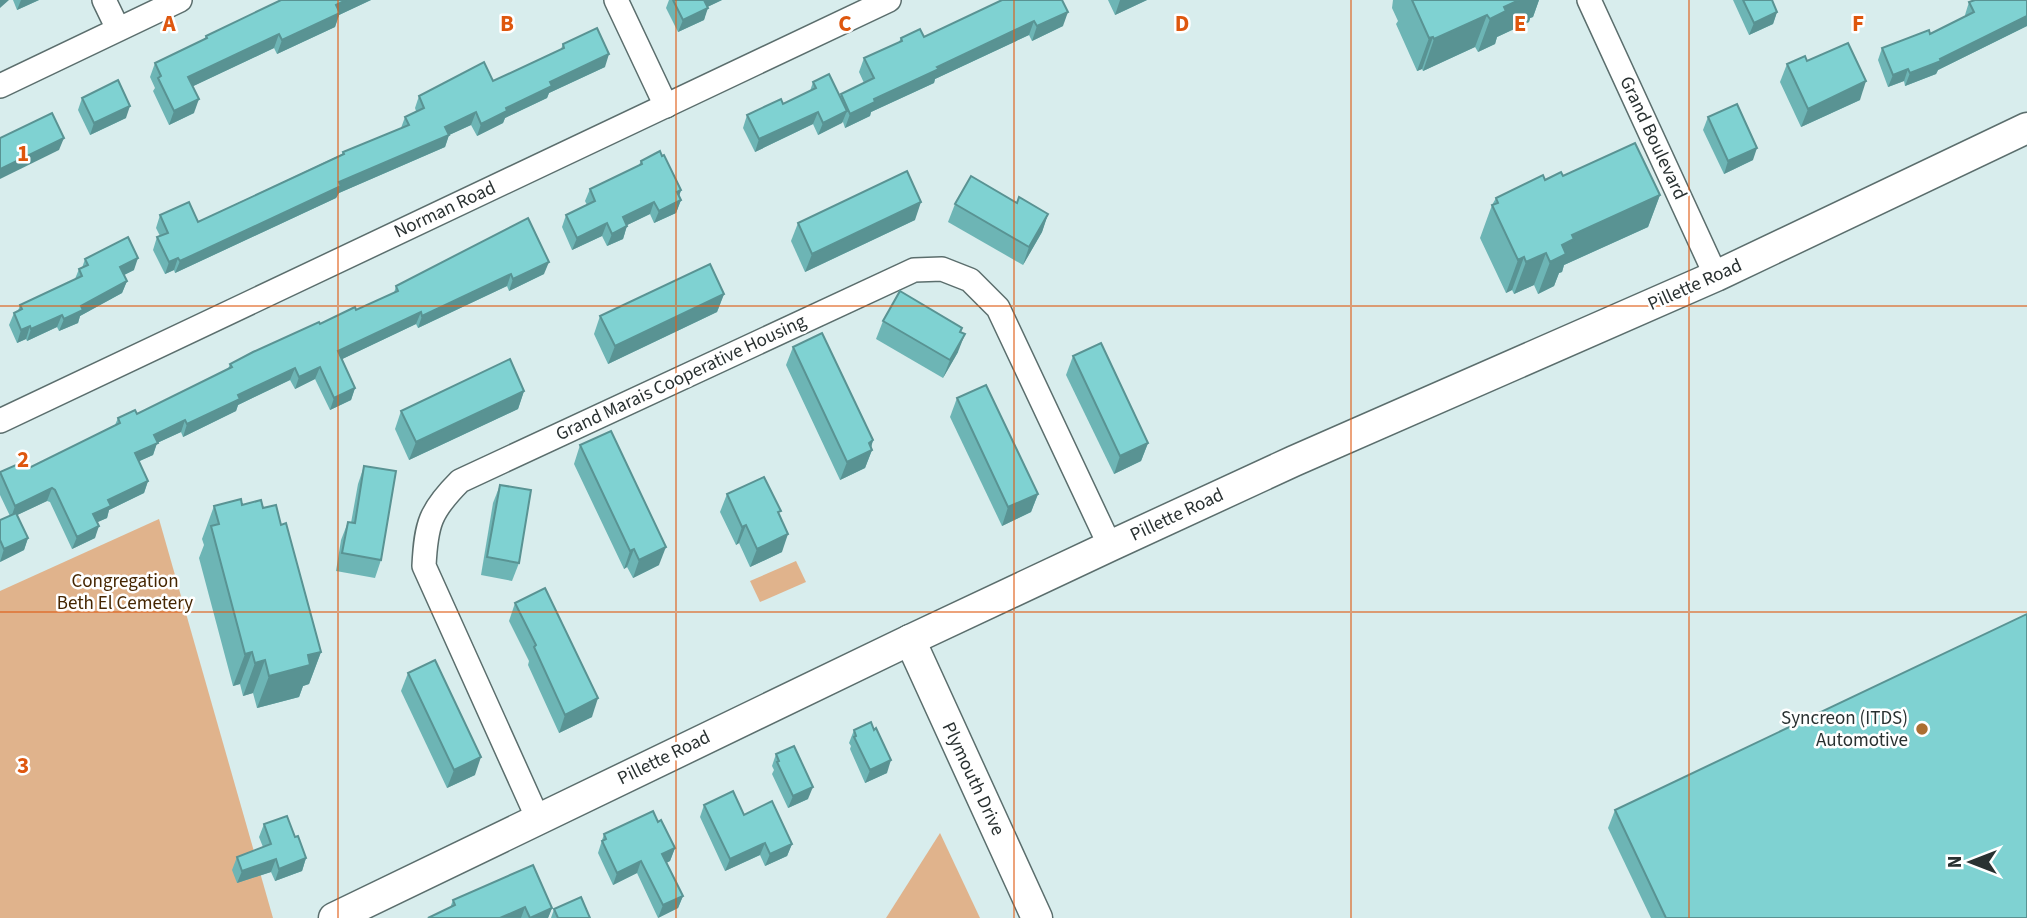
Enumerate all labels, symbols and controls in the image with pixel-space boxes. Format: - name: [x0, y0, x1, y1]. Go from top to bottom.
- text: A: [161, 7, 176, 40]
- text: B: [500, 7, 514, 40]
- text: C: [838, 7, 852, 40]
- text: D: [1175, 7, 1189, 40]
- text: E: [1514, 7, 1526, 40]
- text: F: [1852, 7, 1864, 40]
- street label: Grand Boulevard: [1613, 72, 1693, 204]
- text: 1: [17, 137, 29, 170]
- street label: Norman Road: [390, 175, 500, 245]
- street label: Pillette Road: [1644, 252, 1746, 318]
- street label: Grand Marais Cooperative Housing: [551, 308, 811, 448]
- text: 2: [17, 443, 29, 476]
- street label: Pillette Road: [1126, 482, 1228, 548]
- park label: Congregation Beth El Cemetery: [57, 568, 193, 617]
- place label: Syncreon (ITDS) Automotive: [1781, 705, 1908, 754]
- street label: Plymouth Drive: [935, 718, 1011, 840]
- marker: Syncreon (ITDS) Automotive: [1914, 721, 1930, 737]
- street label: Pillette Road: [613, 724, 715, 792]
- text: 3: [17, 749, 29, 782]
- north arrow: [1936, 827, 2006, 897]
- text: N: [1942, 856, 1969, 868]

